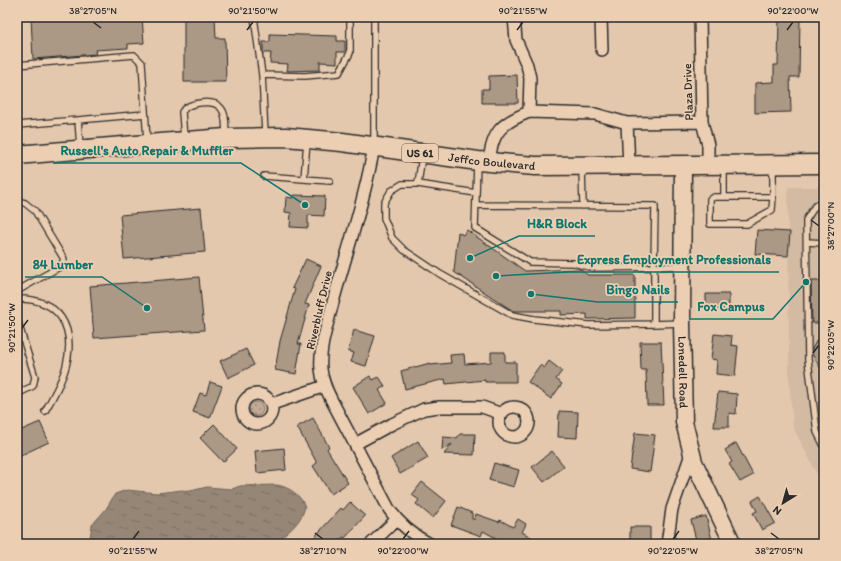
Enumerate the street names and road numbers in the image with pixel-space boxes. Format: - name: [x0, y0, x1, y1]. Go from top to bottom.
- street label: Plaza Drive: [680, 63, 696, 121]
- road number: US 61: [402, 144, 438, 162]
- street label: Jeffco Boulevard: [447, 150, 536, 173]
- street label: Riverbluff Drive: [303, 269, 335, 351]
- street label: Lonedell Road: [675, 336, 691, 409]

